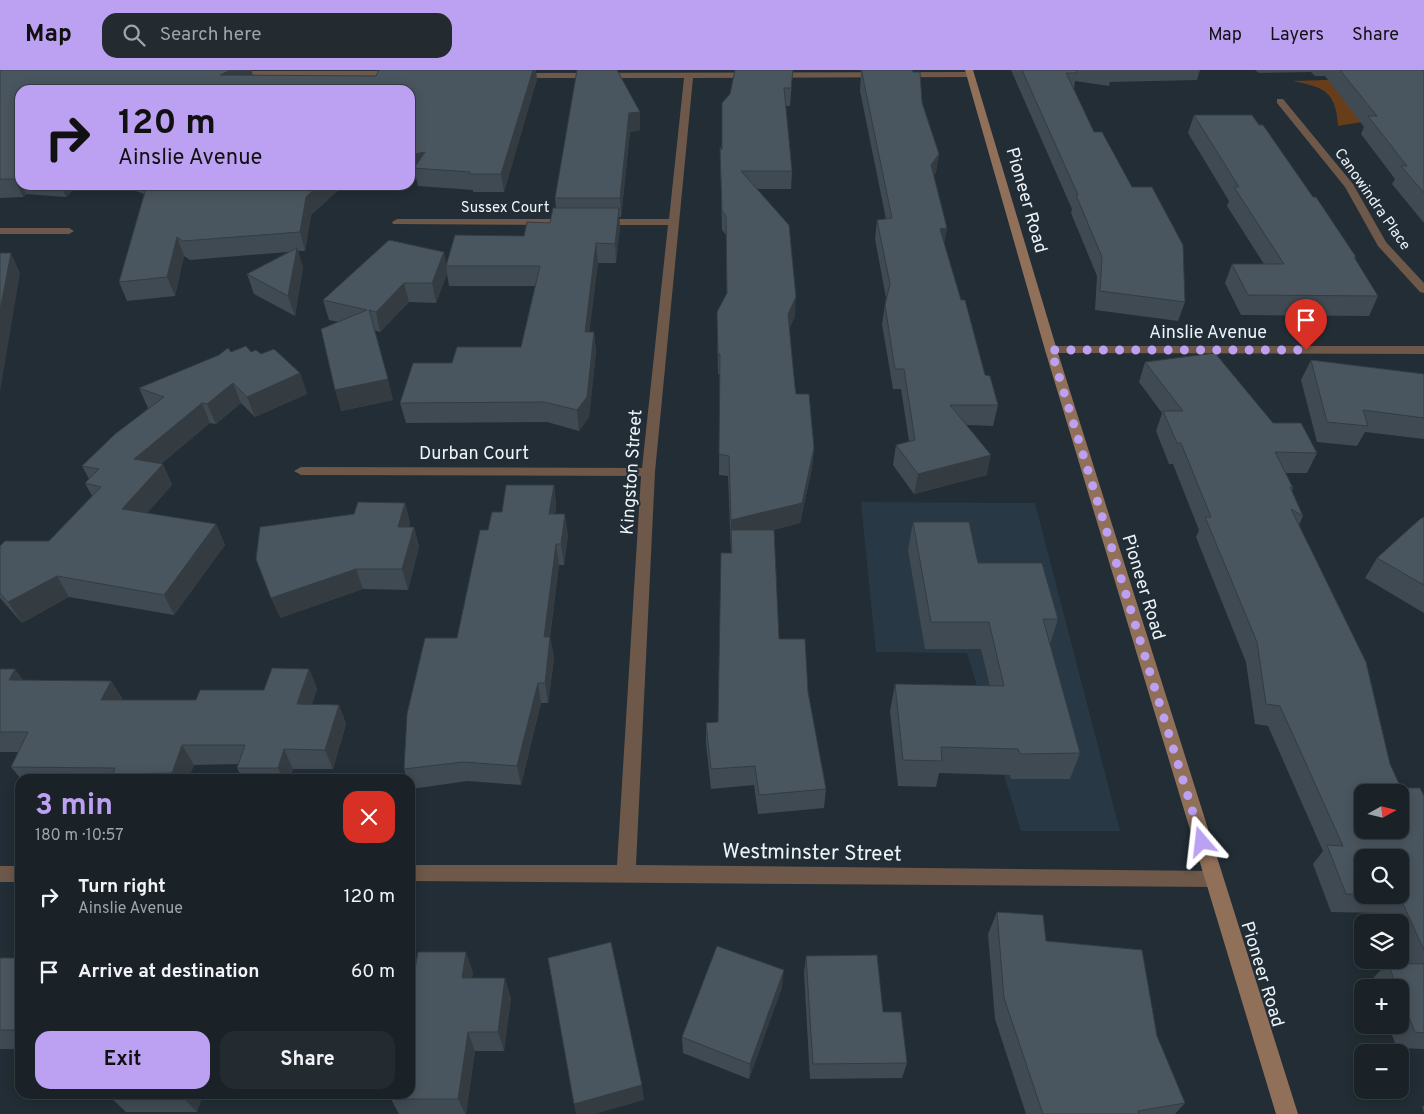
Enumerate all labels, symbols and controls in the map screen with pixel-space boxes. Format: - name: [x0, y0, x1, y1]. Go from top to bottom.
- search box: [102, 13, 452, 58]
- text: Map: [25, 20, 72, 50]
- icon: search: [120, 21, 148, 49]
- text: Search here: [160, 23, 261, 47]
- text: Map: [1208, 24, 1242, 47]
- text: Layers: [1270, 24, 1324, 47]
- text: Share: [1352, 24, 1399, 47]
- text: 120 m: [118, 102, 216, 146]
- icon: right: [35, 105, 100, 170]
- text: Ainslie Avenue: [118, 145, 262, 172]
- street label: Pioneer Road: [999, 145, 1052, 256]
- street label: Canowindra Place: [1329, 145, 1414, 255]
- street label: Sussex Court: [461, 199, 549, 218]
- pin: [1285, 299, 1327, 350]
- icon: arrive: [1292, 306, 1320, 334]
- street label: Ainslie Avenue: [1149, 322, 1267, 345]
- street label: Kingston Street: [617, 409, 648, 536]
- street label: Durban Court: [419, 443, 529, 466]
- street label: Pioneer Road: [1116, 532, 1170, 643]
- north arrow: [1354, 784, 1409, 839]
- map controls: [1354, 784, 1409, 1099]
- text: 3 min: [35, 788, 113, 825]
- button: close: [343, 791, 395, 843]
- position arrow: [1175, 815, 1227, 867]
- text: 180 m · 10:57: [35, 826, 124, 846]
- street label: Westminster Street: [722, 838, 902, 869]
- button: search: [1354, 849, 1409, 904]
- text: Turn right: [78, 875, 166, 899]
- icon: right: [35, 883, 63, 911]
- text: 120 m: [344, 885, 395, 909]
- text: Ainslie Avenue: [78, 899, 183, 919]
- button: layers: [1354, 914, 1409, 969]
- street label: Pioneer Road: [1235, 919, 1289, 1030]
- icon: arrive: [35, 958, 63, 986]
- text: Arrive at destination: [78, 960, 259, 984]
- text: 60 m: [351, 960, 395, 984]
- button: +: [1354, 979, 1409, 1034]
- button: Exit: [35, 1031, 210, 1089]
- button: Share: [220, 1031, 395, 1089]
- button: −: [1354, 1044, 1409, 1099]

